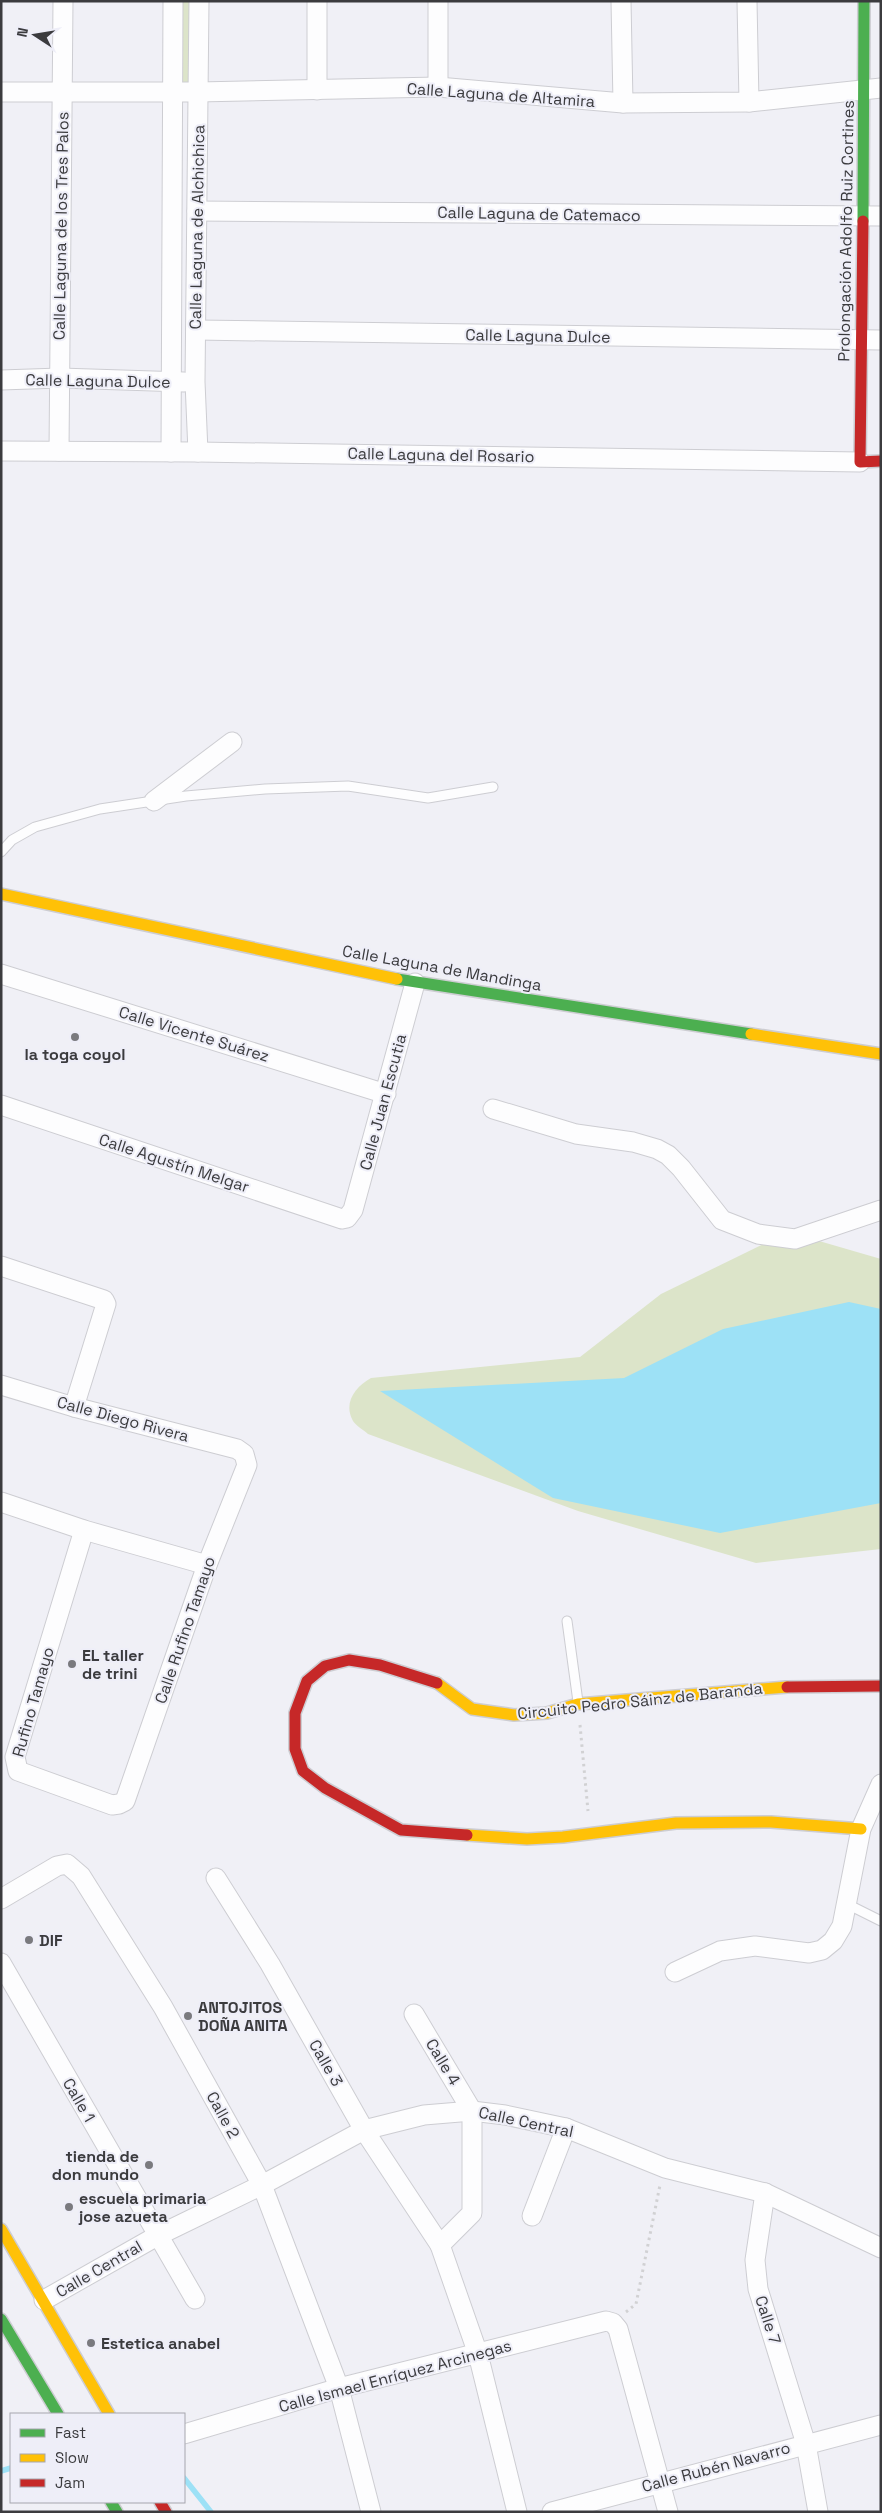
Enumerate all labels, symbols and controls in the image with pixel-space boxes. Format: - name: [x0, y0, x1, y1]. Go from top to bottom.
- north arrow: [10, 10, 60, 60]
- text: N: [13, 26, 32, 39]
- street label: Calle Laguna de Altamira: [406, 78, 596, 112]
- street label: Prolongación Adolfo Ruiz Cortines: [833, 100, 859, 362]
- street label: Calle Laguna de los Tres Palos: [49, 112, 73, 340]
- street label: Calle Laguna de Alchichica: [185, 124, 209, 330]
- street label: Calle Laguna de Catemaco: [437, 202, 641, 226]
- street label: Calle Laguna Dulce: [465, 324, 611, 348]
- street label: Calle Laguna Dulce: [25, 369, 171, 393]
- street label: Calle Laguna del Rosario: [347, 443, 535, 467]
- street label: Calle Laguna de Mandinga: [341, 940, 543, 996]
- street label: Calle Vicente Suárez: [116, 1001, 272, 1067]
- marker: la toga coyol: [69, 1031, 81, 1043]
- street label: Calle Juan Escutia: [355, 1032, 411, 1172]
- place label: la toga coyol: [25, 1044, 125, 1065]
- street label: Calle Agustín Melgar: [96, 1129, 252, 1197]
- street label: Calle Diego Rivera: [55, 1391, 191, 1447]
- street label: Calle Rufino Tamayo: [150, 1554, 220, 1706]
- street label: Rufino Tamayo: [7, 1645, 59, 1759]
- place label: EL taller de trini: [82, 1645, 144, 1684]
- marker: EL taller de trini: [66, 1658, 78, 1670]
- street label: Circuito Pedro Sáinz de Baranda: [516, 1678, 764, 1724]
- place label: DIF: [39, 1930, 63, 1951]
- marker: DIF: [23, 1934, 35, 1946]
- place label: ANTOJITOS DOÑA ANITA: [198, 1997, 288, 2036]
- marker: ANTOJITOS DOÑA ANITA: [182, 2010, 194, 2022]
- street label: Calle 4: [421, 2035, 465, 2089]
- street label: Calle 3: [304, 2036, 348, 2090]
- street label: Calle 1: [58, 2074, 100, 2126]
- street label: Calle 2: [202, 2088, 244, 2142]
- street label: Calle Central: [477, 2102, 575, 2142]
- place label: tienda de don mundo: [52, 2146, 139, 2185]
- marker: tienda de don mundo: [143, 2159, 155, 2171]
- place label: escuela primaria jose azueta: [78, 2188, 206, 2227]
- marker: escuela primaria jose azueta: [63, 2201, 75, 2213]
- street label: Calle Central: [52, 2236, 146, 2302]
- street label: Calle 7: [750, 2293, 786, 2347]
- place label: Estetica anabel: [101, 2333, 220, 2354]
- street label: Calle Ismael Enríquez Arcinegas: [276, 2335, 514, 2417]
- marker: Estetica anabel: [85, 2337, 97, 2349]
- legend: [10, 2413, 185, 2503]
- text: Fast: [55, 2423, 86, 2442]
- street label: Calle Rubén Navarro: [639, 2437, 793, 2497]
- text: Slow: [55, 2448, 89, 2467]
- text: Jam: [55, 2473, 85, 2492]

